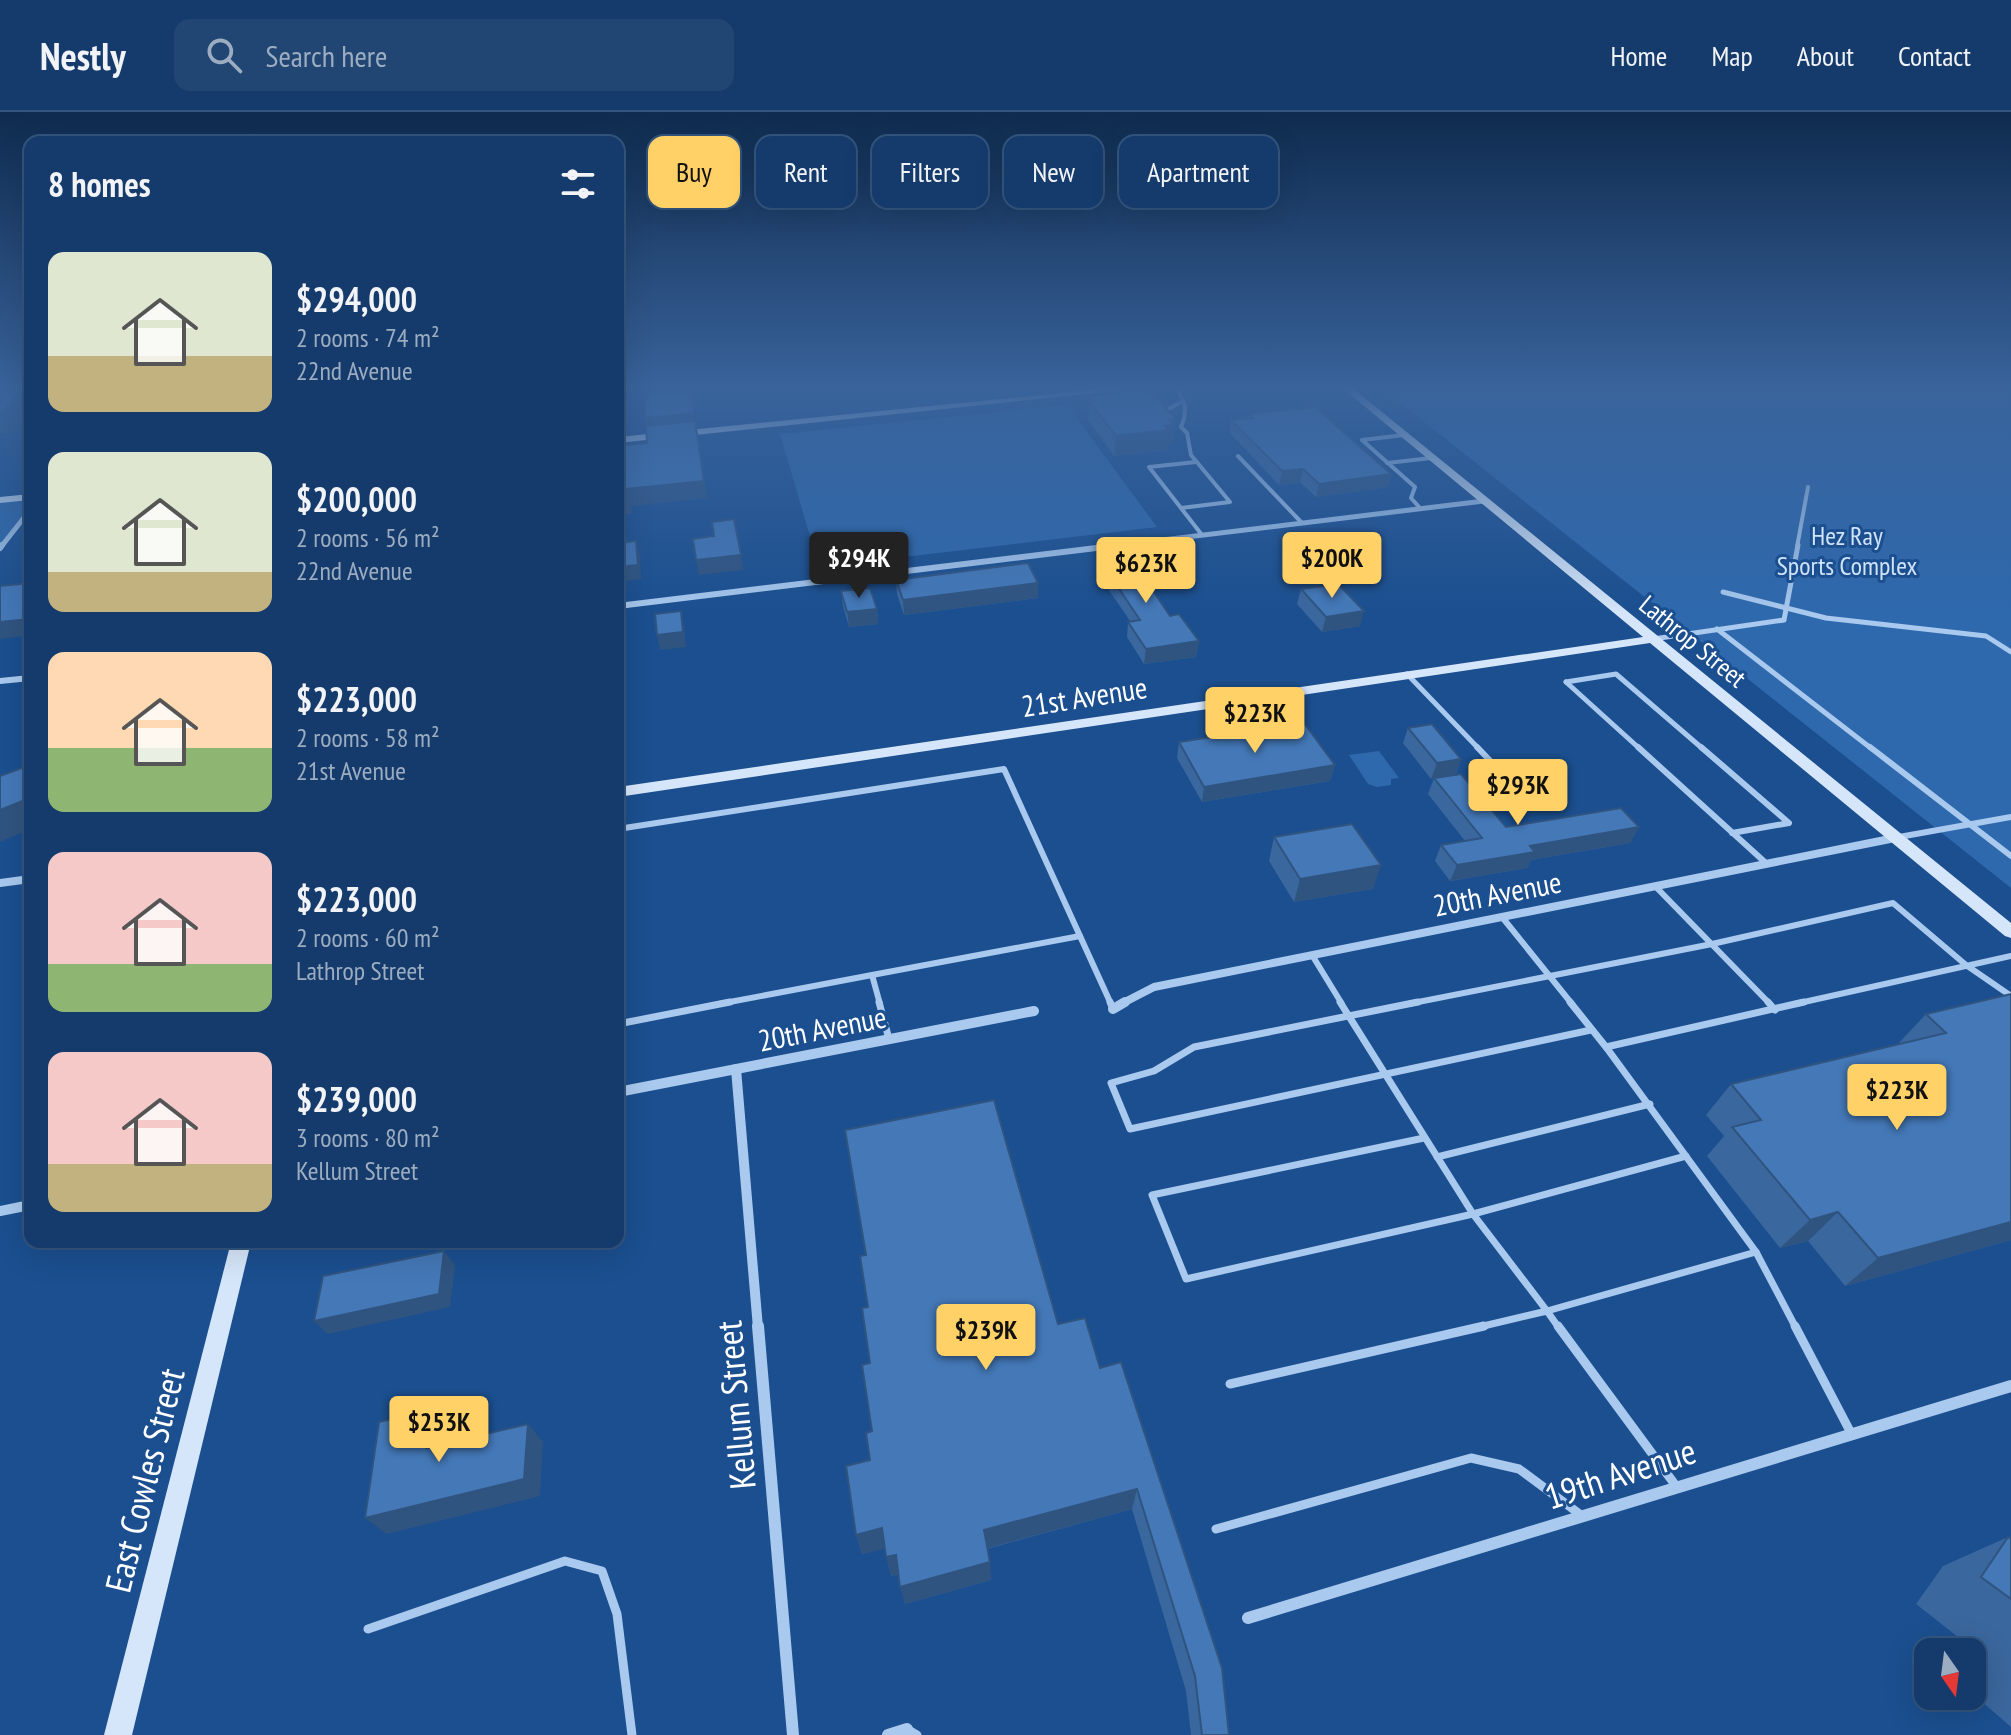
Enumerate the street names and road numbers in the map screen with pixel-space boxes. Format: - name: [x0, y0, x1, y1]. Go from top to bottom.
- street label: Lathrop Street: [1633, 588, 1753, 694]
- street label: 21st Avenue: [1018, 667, 1150, 725]
- street label: 20th Avenue: [1430, 861, 1564, 925]
- street label: 20th Avenue: [755, 996, 889, 1060]
- street label: Kellum Street: [704, 1319, 766, 1491]
- street label: East Cowles Street: [93, 1363, 195, 1597]
- street label: 19th Avenue: [1539, 1427, 1701, 1519]

